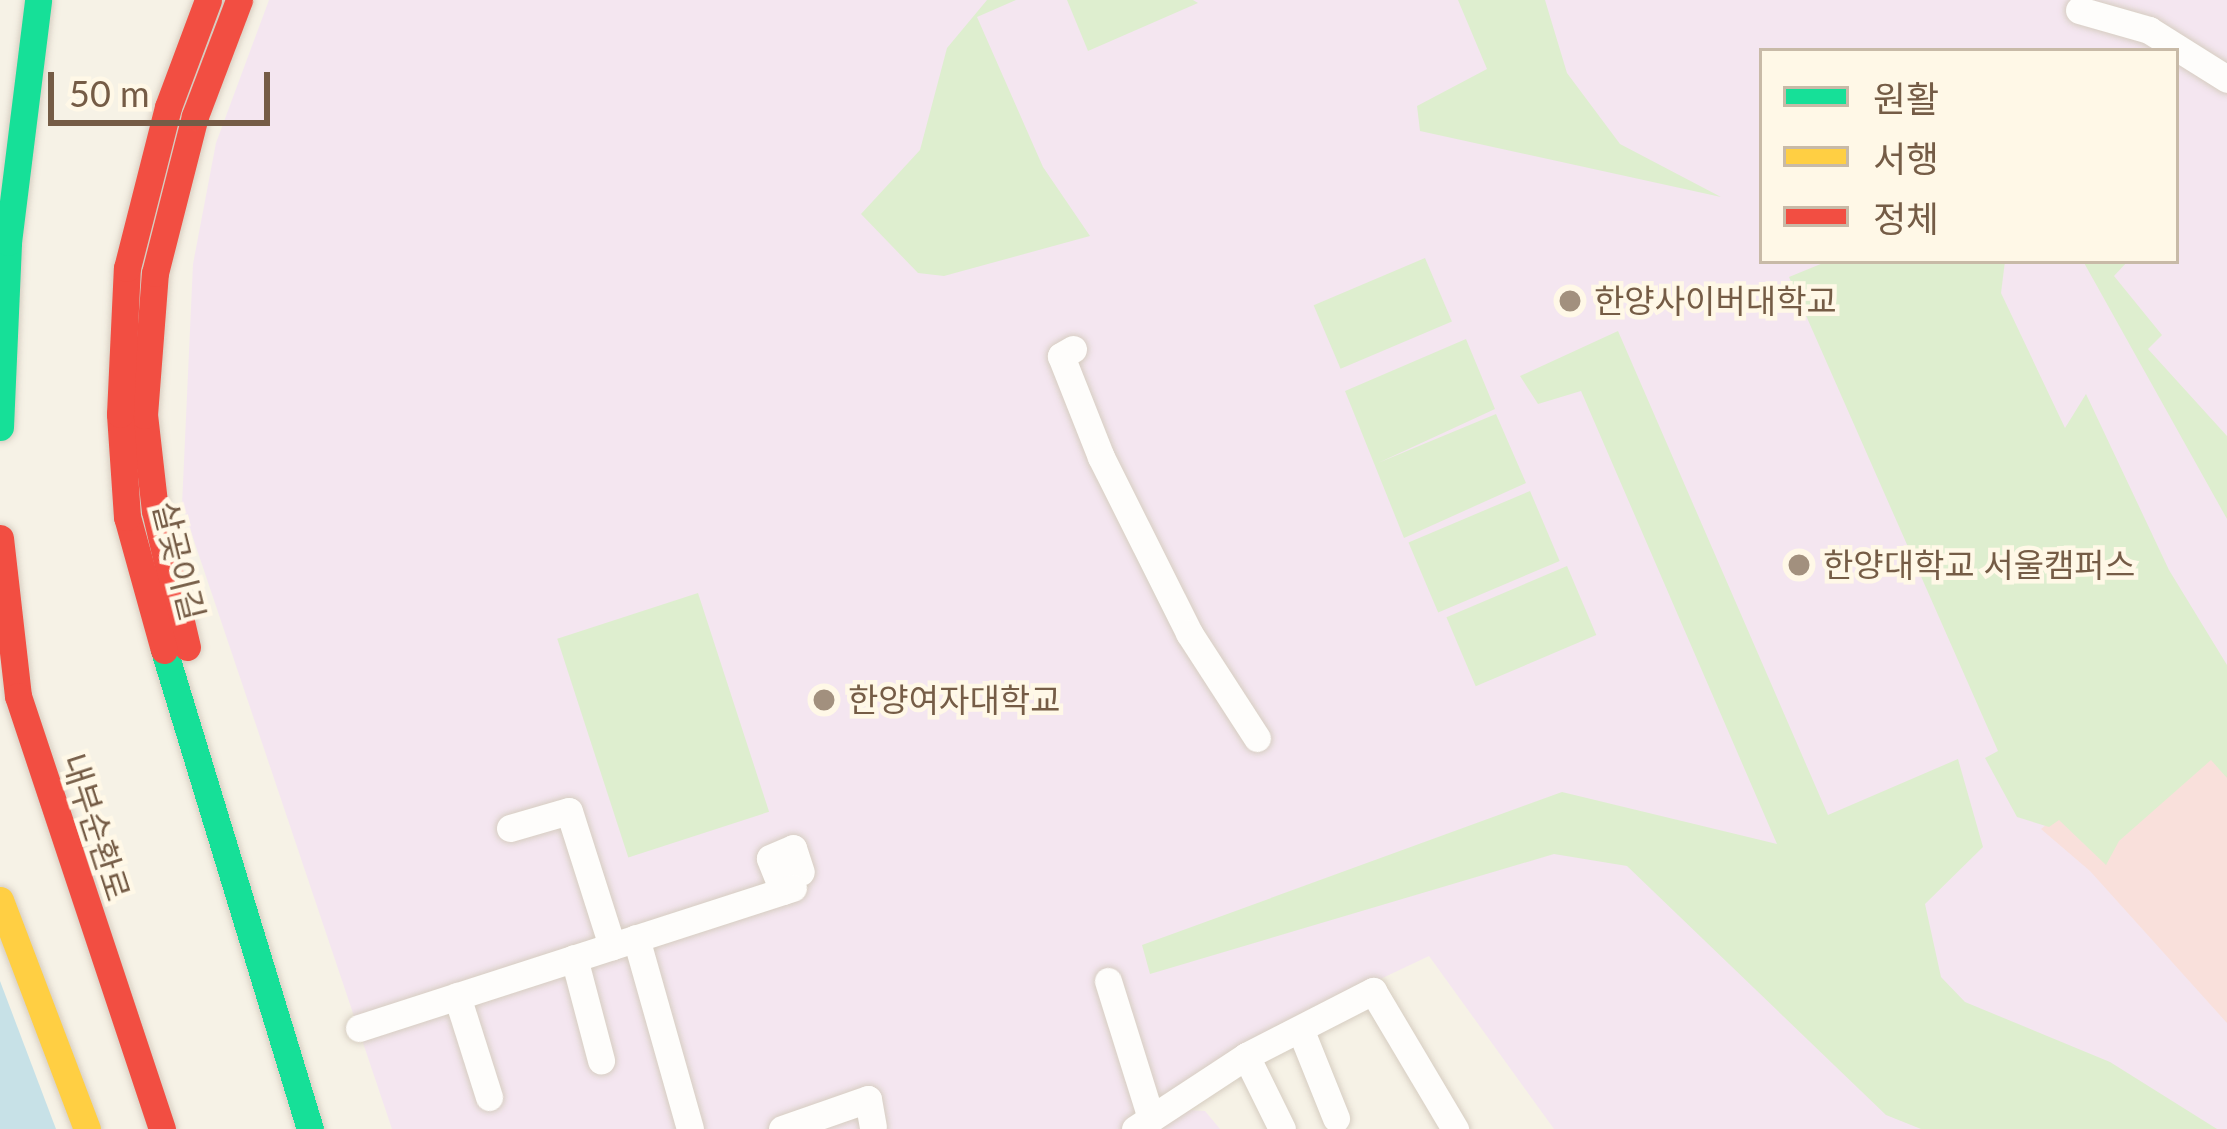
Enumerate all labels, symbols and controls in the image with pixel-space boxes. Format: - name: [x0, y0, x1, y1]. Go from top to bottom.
- scale bar: [54, 48, 276, 122]
- legend: [1759, 48, 2179, 264]
- text: 50 m: [69, 71, 150, 115]
- text: 원활: [1873, 76, 1939, 120]
- text: 서행: [1873, 136, 1939, 180]
- text: 정체: [1873, 196, 1939, 240]
- place label: 한양사이버대학교: [1594, 281, 1837, 321]
- marker: 한양사이버대학교: [1557, 288, 1583, 314]
- street label: 살곶이길: [145, 497, 213, 625]
- place label: 한양대학교 서울캠퍼스: [1823, 545, 2135, 585]
- marker: 한양대학교 서울캠퍼스: [1786, 552, 1812, 578]
- place label: 한양여자대학교: [848, 680, 1061, 720]
- marker: 한양여자대학교: [811, 687, 837, 713]
- street label: 내부순환로: [54, 749, 138, 905]

